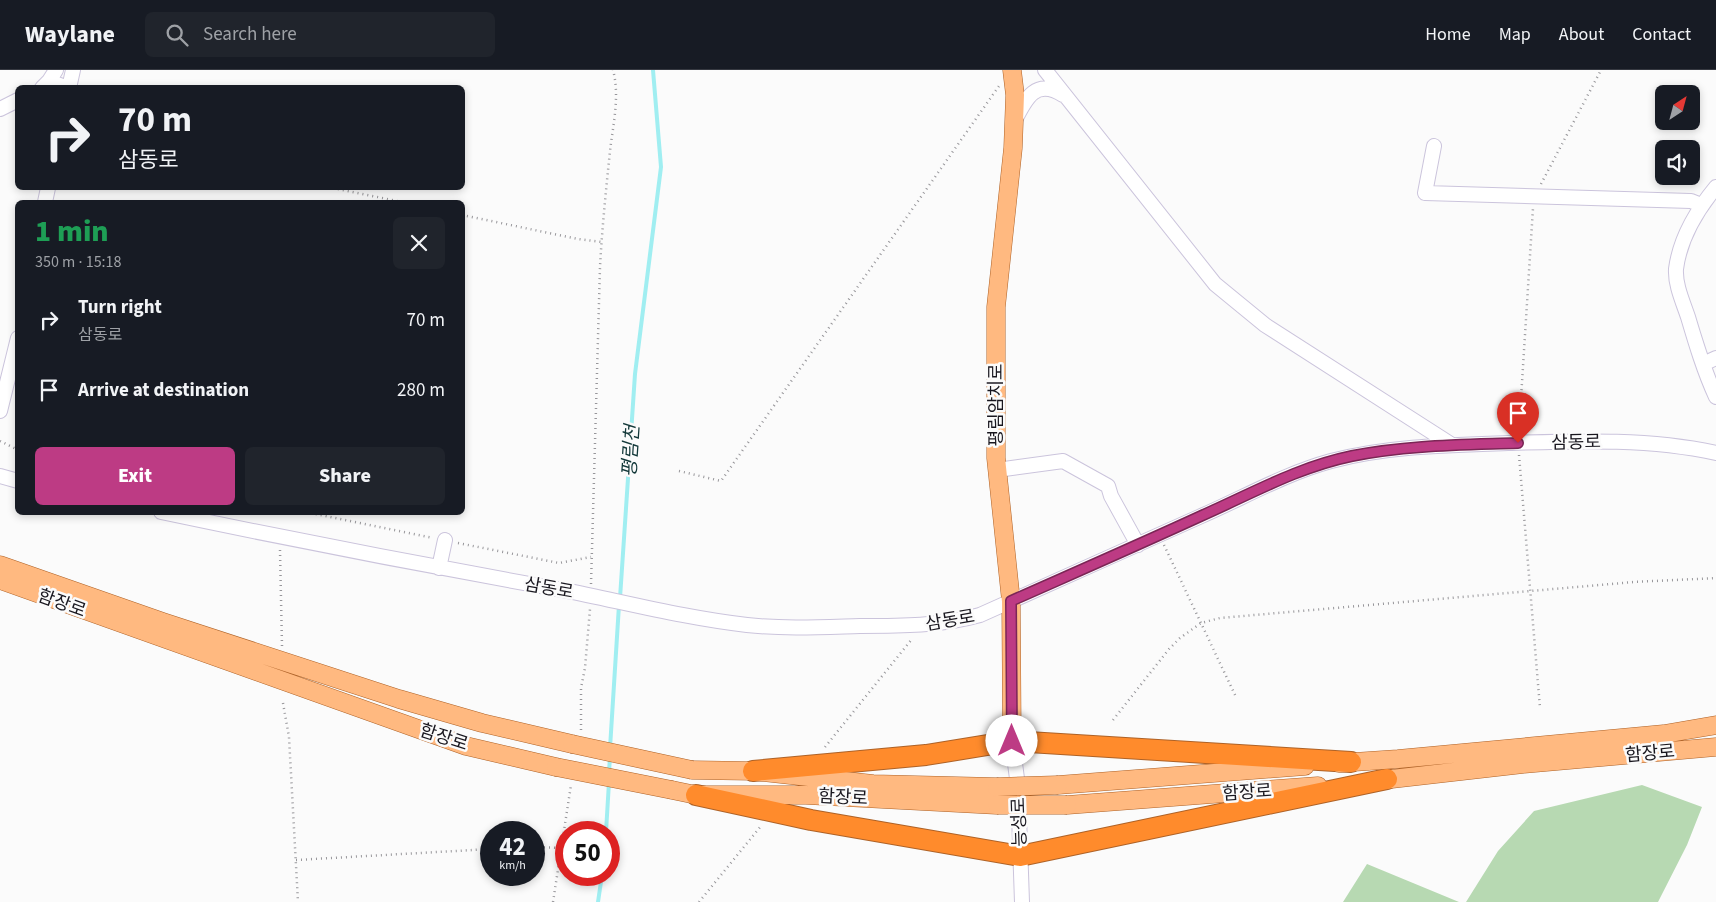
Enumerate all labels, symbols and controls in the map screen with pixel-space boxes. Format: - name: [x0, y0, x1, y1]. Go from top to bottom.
- search box: [145, 12, 495, 57]
- text: Waylane: [25, 17, 115, 52]
- icon: search: [163, 21, 191, 49]
- text: Search here: [203, 21, 297, 48]
- text: Home: [1425, 22, 1471, 47]
- text: Map: [1499, 22, 1531, 47]
- text: About: [1559, 22, 1604, 47]
- text: Contact: [1632, 22, 1691, 47]
- north arrow: [1655, 85, 1700, 130]
- map controls: [1655, 85, 1700, 185]
- text: 70 m: [118, 95, 192, 145]
- icon: right: [35, 105, 100, 170]
- button: sound: [1655, 140, 1700, 185]
- text: 삼동로: [118, 144, 179, 176]
- text: 1 min: [35, 210, 109, 253]
- button: close: [393, 217, 445, 269]
- text: 350 m · 15:18: [35, 251, 122, 273]
- text: Turn right: [78, 294, 162, 321]
- icon: right: [35, 306, 63, 334]
- text: 70 m: [407, 307, 445, 334]
- text: 삼동로: [78, 324, 122, 346]
- street label: 평림암치로: [984, 364, 1009, 446]
- icon: arrive: [35, 376, 63, 404]
- text: Arrive at destination: [78, 377, 249, 404]
- text: 280 m: [397, 377, 445, 404]
- pin: [1497, 392, 1539, 443]
- icon: arrive: [1504, 399, 1532, 427]
- water label: 평림천: [616, 422, 647, 478]
- street label: 삼동로: [1551, 430, 1601, 455]
- button: Exit: [35, 447, 235, 505]
- button: Share: [245, 447, 445, 505]
- street label: 삼동로: [522, 572, 576, 605]
- street label: 함장로: [34, 583, 89, 624]
- street label: 삼동로: [923, 604, 977, 637]
- position arrow: [985, 714, 1037, 766]
- street label: 함장로: [416, 718, 471, 757]
- street label: 함장로: [1624, 739, 1676, 768]
- street label: 함장로: [1221, 778, 1273, 807]
- street label: 함장로: [818, 784, 868, 811]
- street label: 능성로: [1006, 797, 1033, 847]
- speed limit sign: 50: [555, 821, 620, 886]
- text: 42: [499, 829, 526, 865]
- text: km/h: [499, 857, 526, 874]

